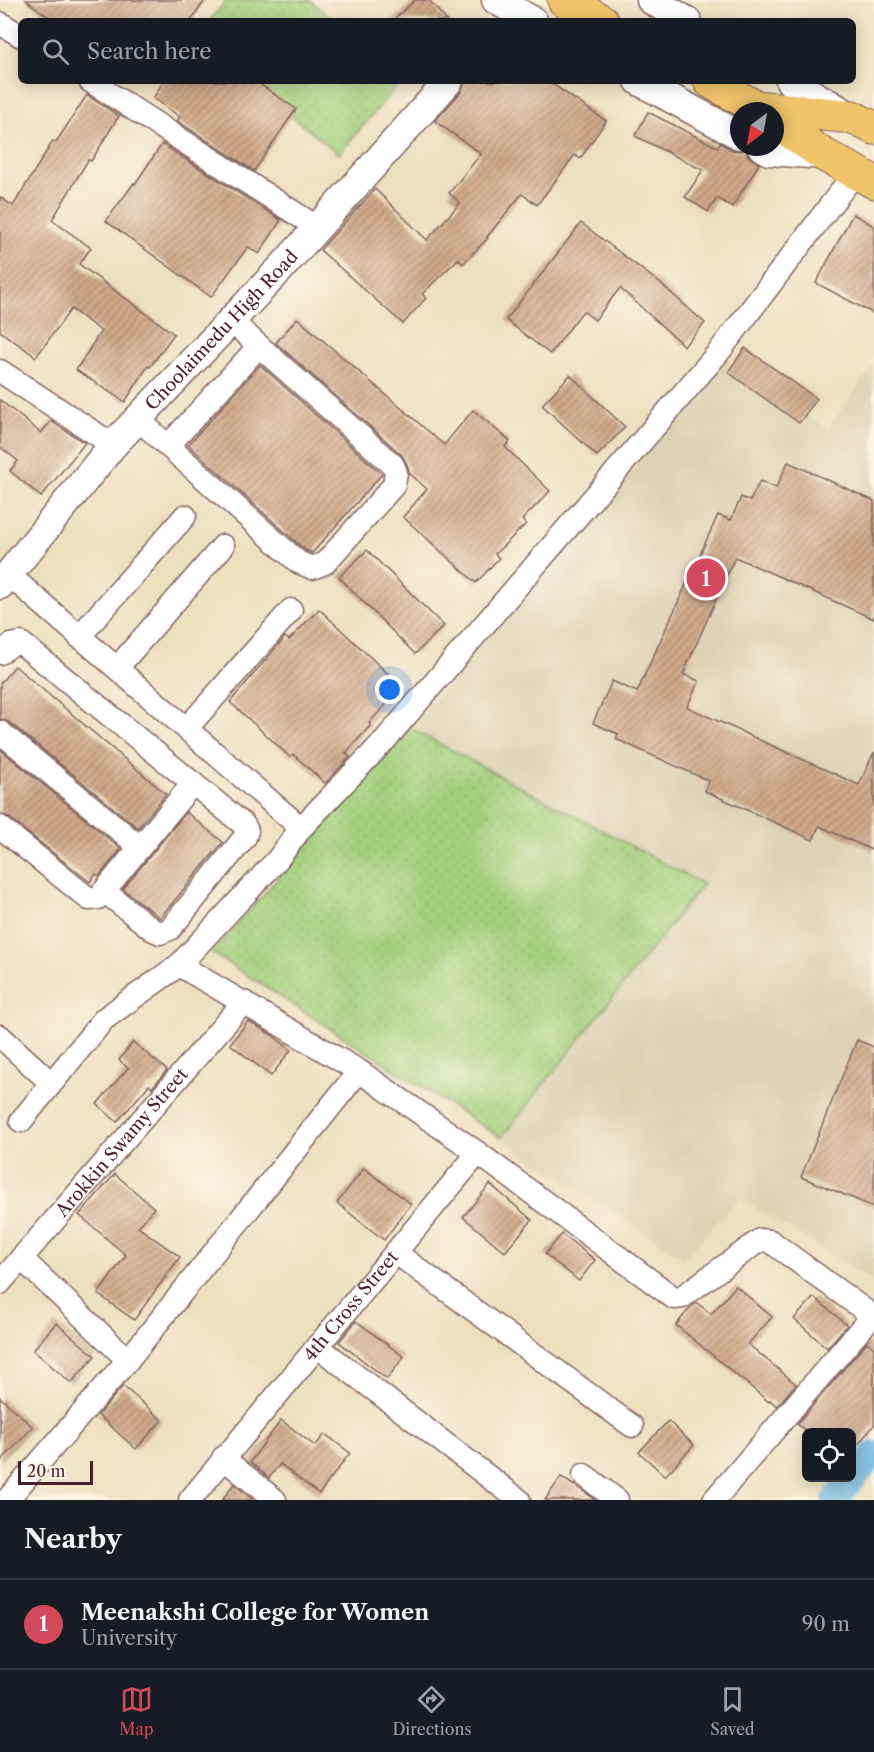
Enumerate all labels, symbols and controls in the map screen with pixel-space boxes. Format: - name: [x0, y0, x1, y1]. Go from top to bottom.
- search box: [18, 18, 856, 84]
- icon: search: [39, 35, 72, 68]
- text: Search here: [87, 38, 212, 65]
- north arrow: [730, 102, 784, 156]
- street label: Choolaimedu High Road: [141, 246, 303, 415]
- pin: 1: [686, 556, 726, 600]
- your location: [375, 675, 404, 704]
- street label: Arokkin Swamy Street: [51, 1063, 193, 1222]
- street label: 4th Cross Street: [299, 1246, 403, 1366]
- map controls: [802, 1428, 856, 1482]
- button: locate: [802, 1428, 856, 1482]
- scale bar: [18, 1458, 93, 1486]
- text: 20 m: [27, 1461, 66, 1481]
- text: Nearby: [24, 1523, 122, 1555]
- text: Meenakshi College for Women: [81, 1599, 429, 1626]
- text: 1: [39, 1612, 48, 1636]
- text: 90 m: [802, 1612, 850, 1636]
- text: University: [81, 1626, 177, 1650]
- tab: Map: [119, 1683, 154, 1739]
- tab: Directions: [392, 1683, 471, 1739]
- tab: Saved: [710, 1683, 755, 1739]

